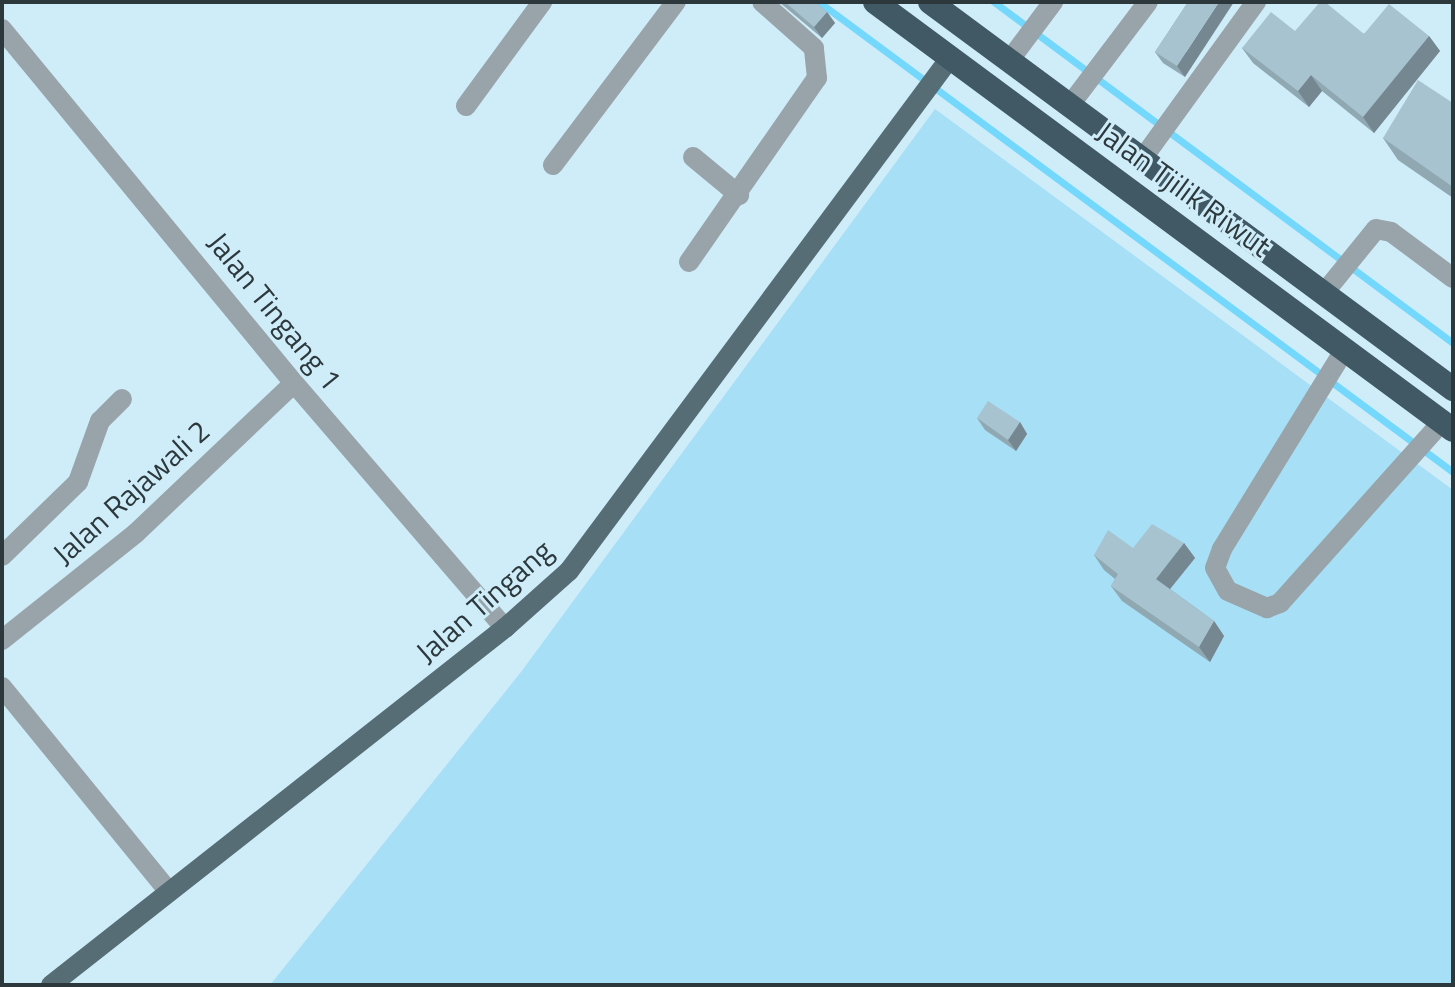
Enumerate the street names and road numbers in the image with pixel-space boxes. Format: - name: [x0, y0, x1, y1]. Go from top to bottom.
- street label: Jalan Tjilik Riwut: [1090, 114, 1278, 264]
- street label: Jalan Tingang 1: [201, 225, 349, 397]
- street label: Jalan Rajawali 2: [45, 412, 217, 572]
- street label: Jalan Tingang: [408, 532, 560, 670]

